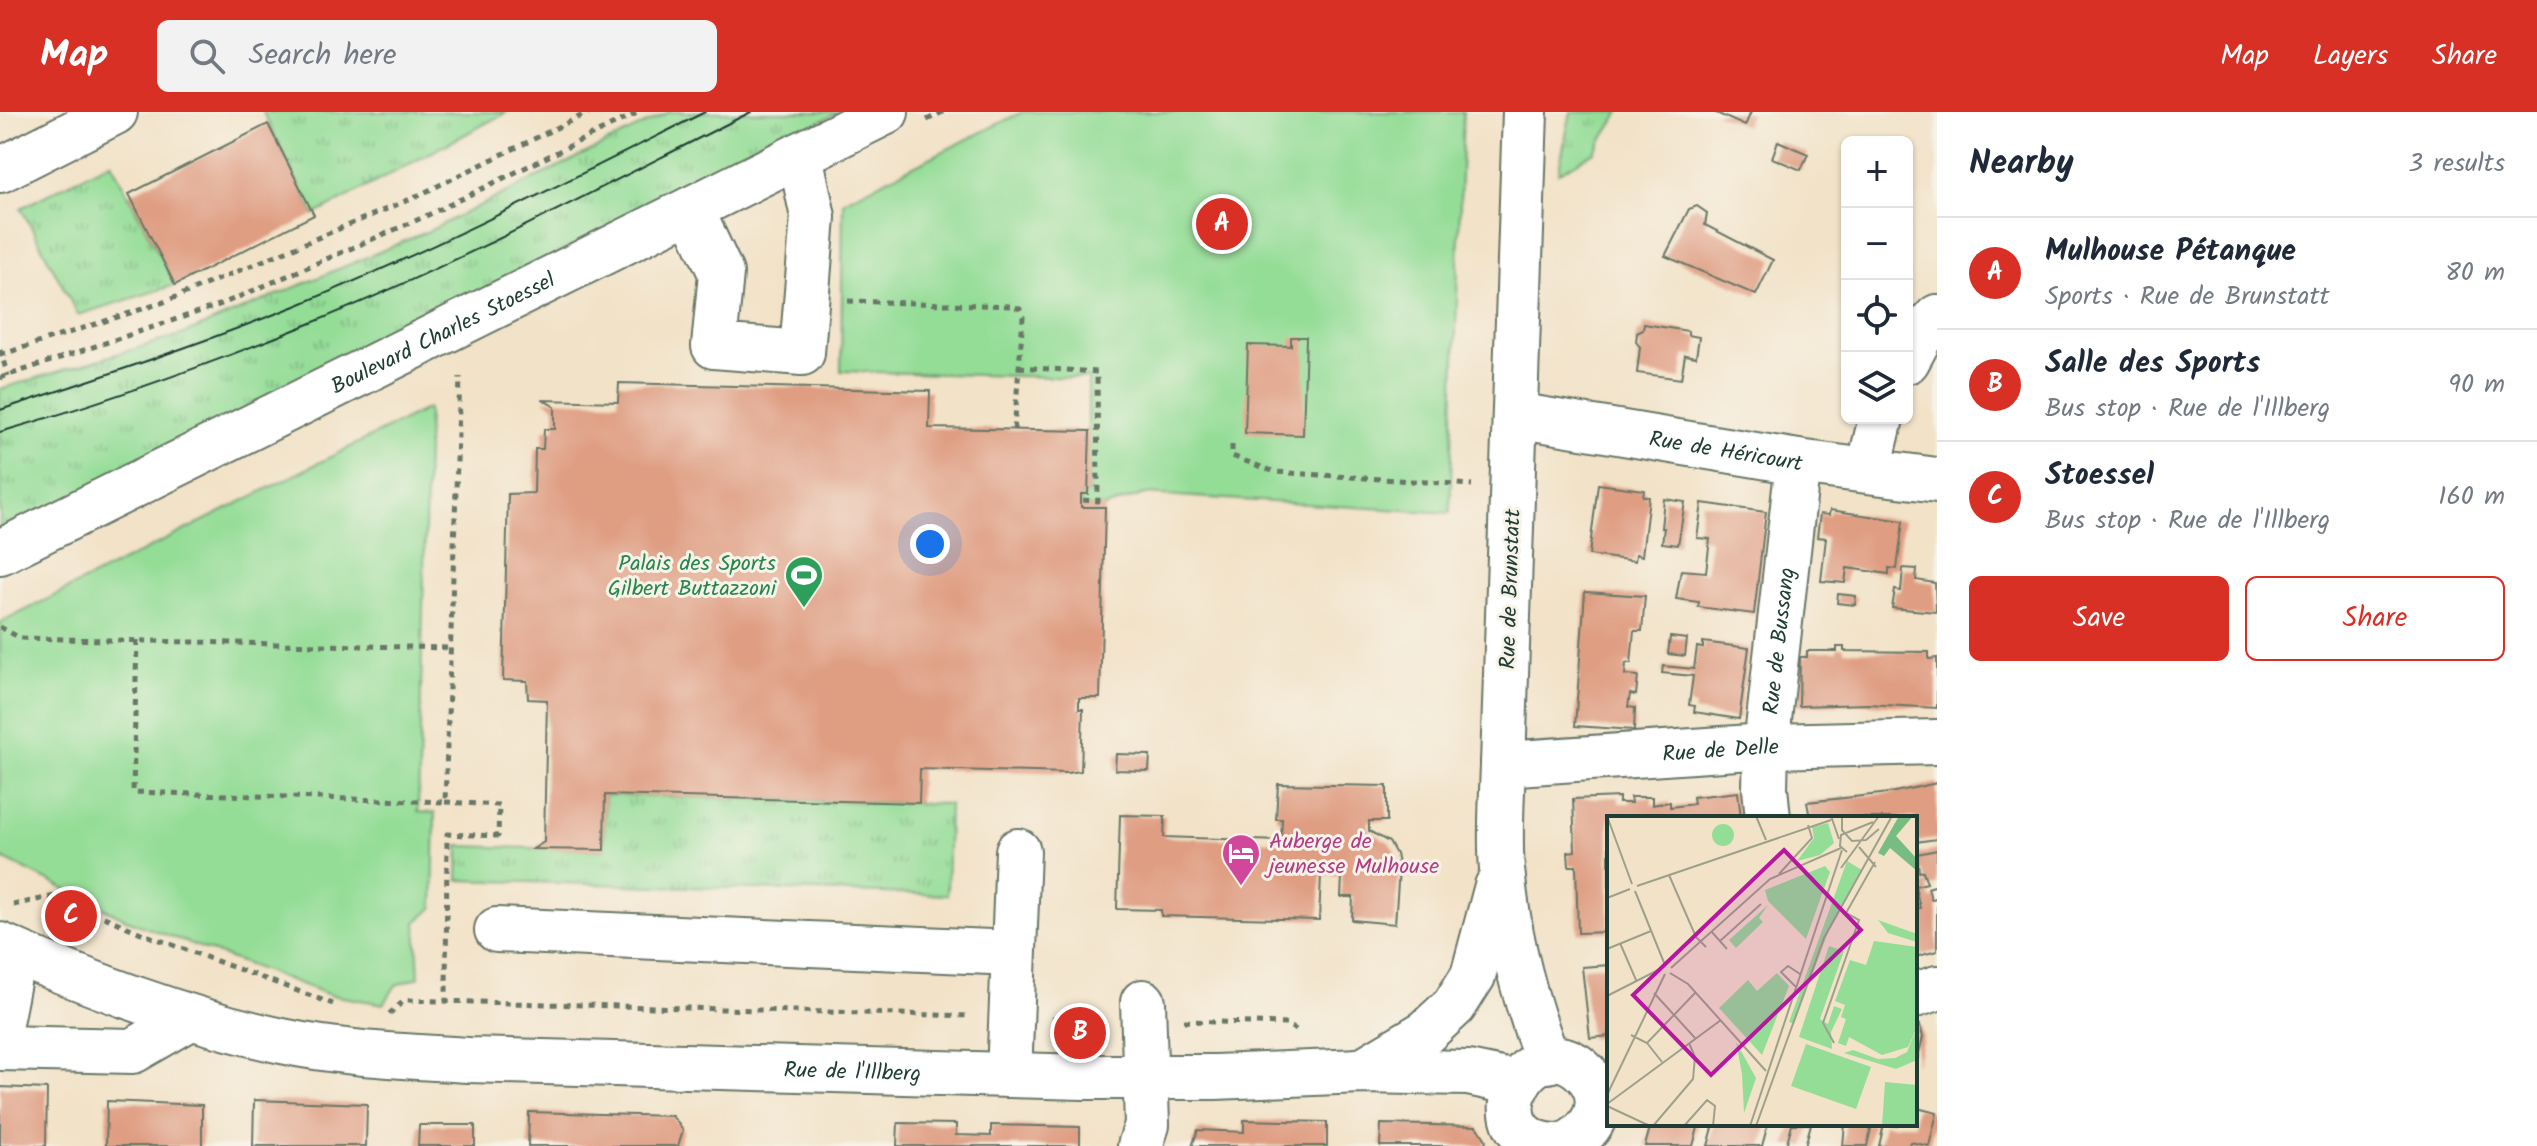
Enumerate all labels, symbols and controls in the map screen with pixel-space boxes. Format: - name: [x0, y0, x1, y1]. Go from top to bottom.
- search box: [157, 20, 717, 92]
- text: Map: [40, 26, 109, 86]
- text: Search here: [249, 32, 396, 80]
- icon: search: [185, 34, 229, 78]
- text: Map: [2220, 34, 2269, 79]
- text: Layers: [2313, 34, 2388, 79]
- text: Share: [2432, 34, 2497, 79]
- map controls: [1841, 136, 1913, 424]
- button: +: [1841, 136, 1913, 208]
- text: Nearby: [1969, 137, 2074, 191]
- text: 3 results: [2408, 143, 2505, 185]
- pin: A: [1196, 194, 1248, 254]
- button: −: [1841, 208, 1913, 280]
- text: Mulhouse Pétanque: [2045, 228, 2296, 276]
- text: A: [1987, 252, 2003, 294]
- text: 80 m: [2445, 252, 2505, 294]
- street label: Boulevard Charles Stoessel: [325, 264, 562, 405]
- text: Sports · Rue de Brunstatt: [2045, 276, 2330, 318]
- button: locate: [1841, 280, 1913, 352]
- text: Salle des Sports: [2045, 340, 2260, 388]
- button: layers: [1841, 352, 1913, 424]
- text: B: [1987, 364, 2003, 406]
- text: 90 m: [2448, 364, 2505, 406]
- text: Bus stop · Rue de l'Illberg: [2045, 388, 2330, 430]
- street label: Rue de Héricourt: [1646, 423, 1805, 482]
- text: Stoessel: [2045, 452, 2154, 500]
- text: C: [1987, 476, 2003, 518]
- text: 160 m: [2438, 476, 2505, 518]
- text: Bus stop · Rue de l'Illberg: [2045, 500, 2330, 542]
- street label: Rue de Brunstatt: [1491, 508, 1532, 670]
- your location: [910, 524, 950, 564]
- place label: Palais des Sports Gilbert Buttazzoni: [608, 547, 777, 607]
- sports icon: Palais des Sports Gilbert Buttazzoni: [783, 554, 825, 609]
- street label: Rue de Bussang: [1755, 566, 1806, 716]
- button: Save: [1969, 576, 2229, 661]
- button: Share: [2245, 576, 2505, 661]
- street label: Rue de Delle: [1661, 731, 1779, 773]
- inset map: [1607, 816, 1917, 1126]
- place label: Auberge de jeunesse Mulhouse: [1264, 825, 1439, 885]
- hotel icon: Auberge de jeunesse Mulhouse: [1220, 832, 1262, 887]
- pin: C: [45, 886, 97, 946]
- pin: B: [1054, 1003, 1106, 1063]
- street label: Rue de l'Illberg: [783, 1054, 921, 1092]

